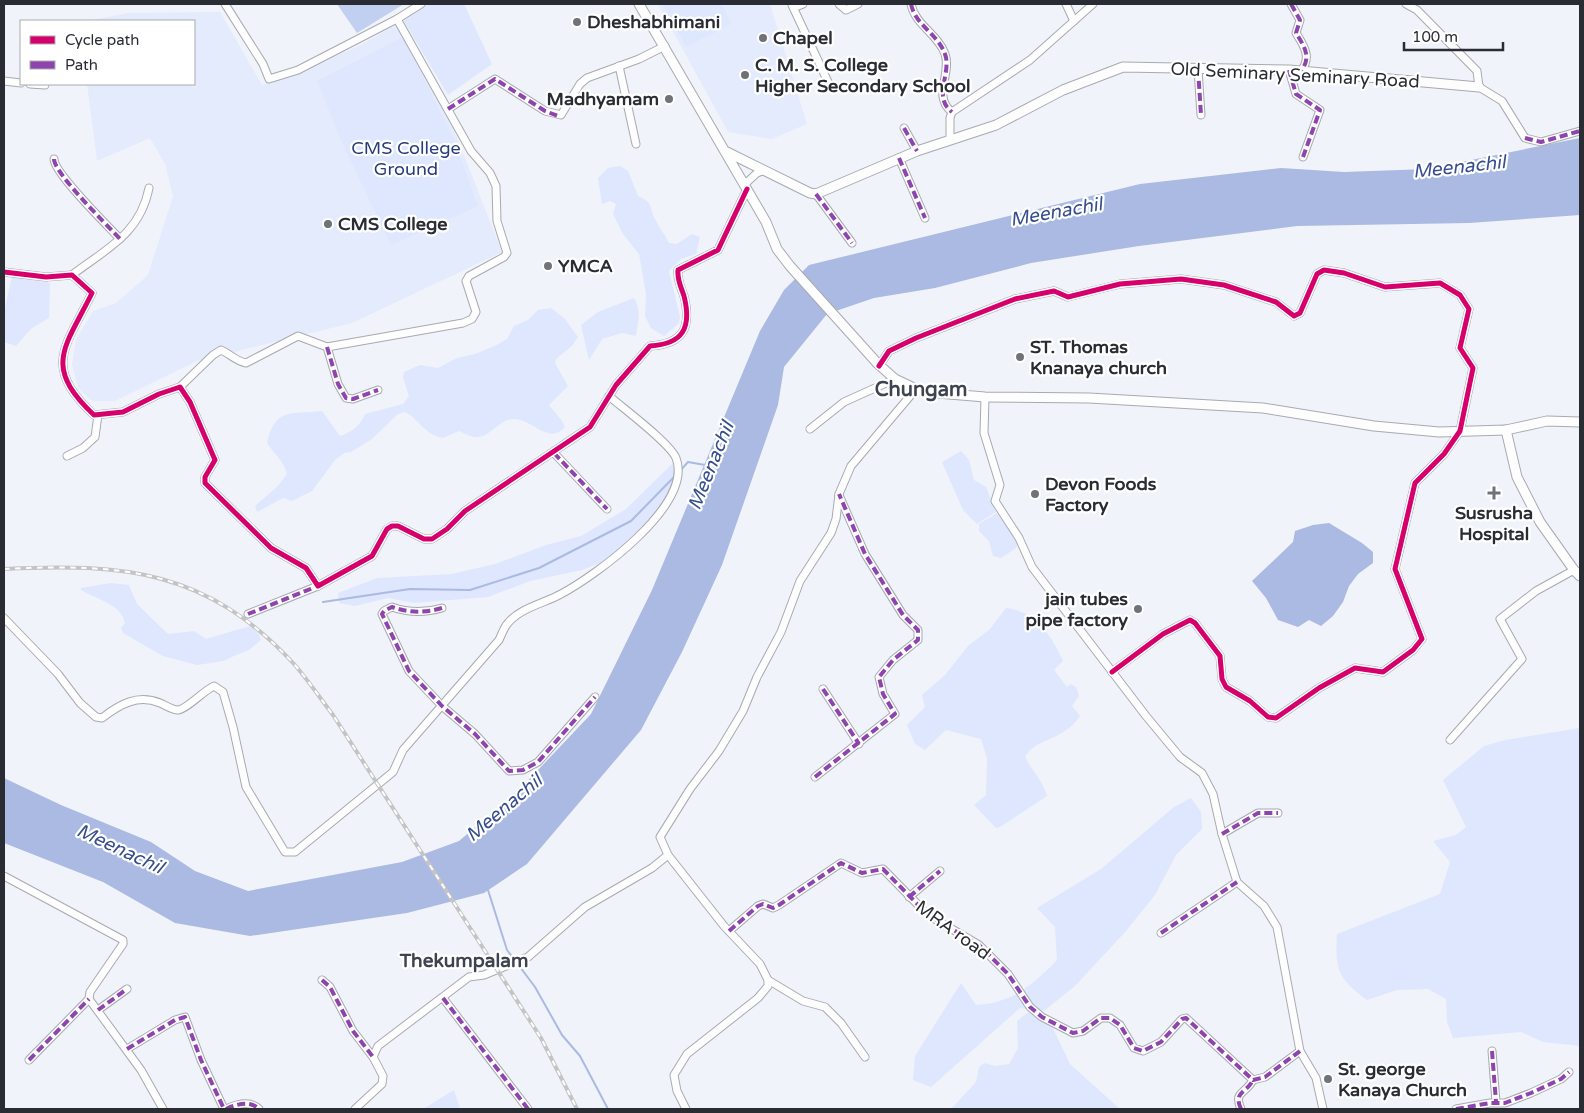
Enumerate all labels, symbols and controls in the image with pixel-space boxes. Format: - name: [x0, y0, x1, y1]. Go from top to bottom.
- place label: Dheshabhimani: [587, 11, 720, 33]
- marker: Dheshabhimani: [571, 16, 583, 28]
- legend: [20, 20, 195, 85]
- scale bar: [1404, 20, 1503, 52]
- place label: Chapel: [773, 27, 833, 49]
- text: 100 m: [1412, 28, 1458, 46]
- text: Cycle path: [65, 31, 139, 49]
- marker: Chapel: [757, 32, 769, 44]
- place label: C. M. S. College Higher Secondary School: [755, 54, 970, 97]
- text: Path: [65, 56, 98, 74]
- street label: Old Seminary Seminary Road: [1170, 57, 1420, 93]
- marker: C. M. S. College Higher Secondary School: [739, 69, 751, 81]
- place label: Madhyamam: [547, 88, 659, 110]
- marker: Madhyamam: [663, 93, 675, 105]
- park label: CMS College Ground: [351, 137, 461, 180]
- water label: Meenachil: [1412, 151, 1509, 183]
- water label: Meenachil: [1008, 193, 1106, 231]
- place label: CMS College: [338, 213, 448, 235]
- marker: CMS College: [322, 218, 334, 230]
- place label: YMCA: [558, 255, 613, 277]
- marker: YMCA: [542, 260, 554, 272]
- place label: ST. Thomas Knanaya church: [1030, 336, 1167, 379]
- marker: ST. Thomas Knanaya church: [1014, 351, 1026, 363]
- district label: Chungam: [875, 378, 967, 402]
- water label: Meenachil: [683, 417, 739, 513]
- place label: Devon Foods Factory: [1045, 473, 1157, 516]
- marker: Susrusha Hospital: [1487, 486, 1501, 500]
- marker: Devon Foods Factory: [1029, 488, 1041, 500]
- place label: Susrusha Hospital: [1455, 502, 1533, 545]
- place label: jain tubes pipe factory: [1025, 588, 1128, 631]
- marker: jain tubes pipe factory: [1132, 603, 1144, 615]
- water label: Meenachil: [461, 768, 548, 846]
- water label: Meenachil: [73, 819, 169, 880]
- street label: MRA road: [911, 895, 995, 965]
- district label: Thekumpalam: [399, 950, 528, 973]
- place label: St. george Kanaya Church: [1338, 1058, 1467, 1101]
- marker: St. george Kanaya Church: [1322, 1073, 1334, 1085]

